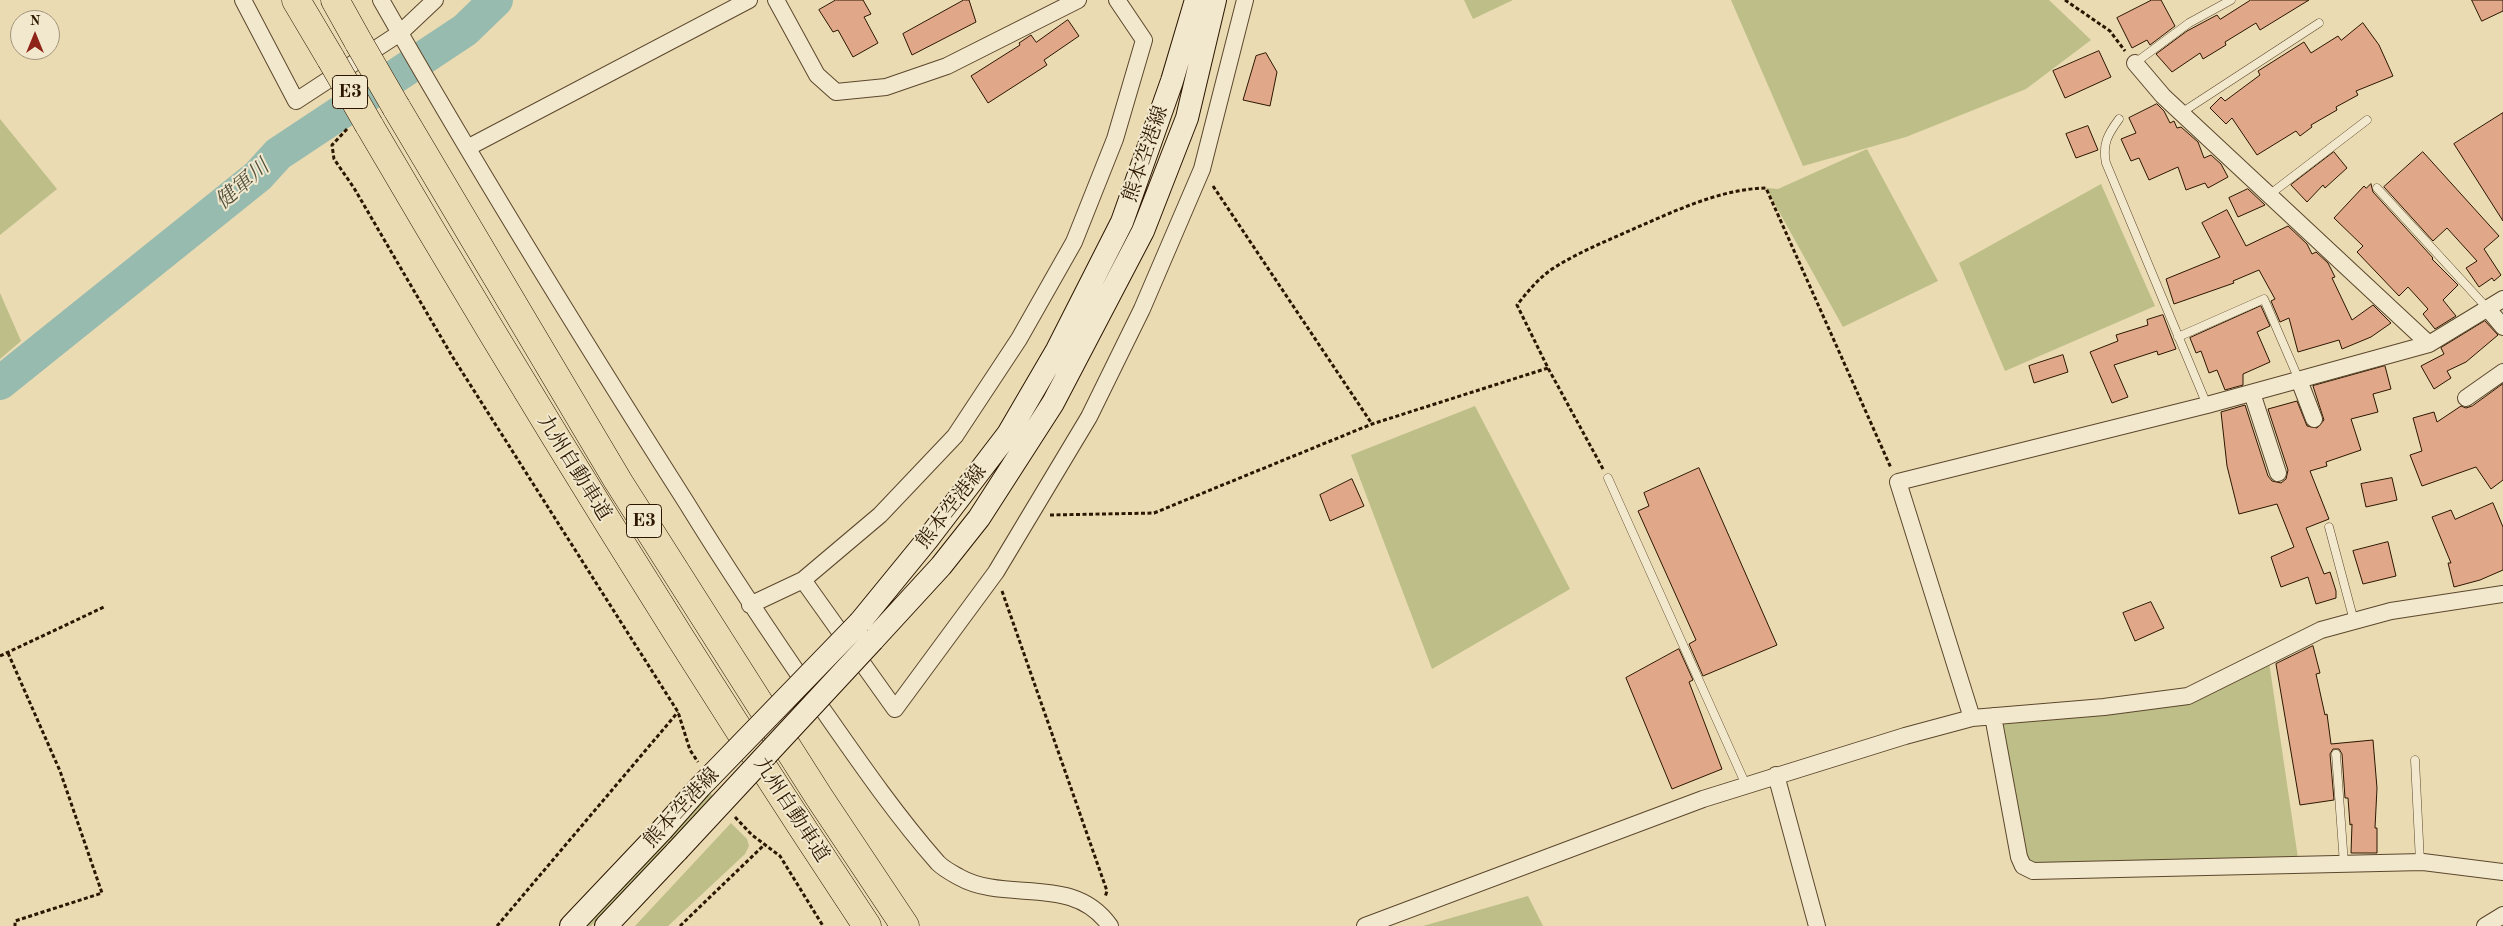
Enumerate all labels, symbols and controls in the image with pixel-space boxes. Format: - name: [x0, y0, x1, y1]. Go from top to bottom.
- north arrow: [10, 10, 60, 60]
- text: N: [30, 14, 40, 28]
- road number: E3: [332, 75, 368, 108]
- street label: 熊本空港線: [1118, 103, 1174, 205]
- water label: 健軍川: [211, 155, 275, 215]
- street label: 九州自動車道: [532, 411, 616, 525]
- street label: 熊本空港線: [912, 460, 992, 554]
- road number: E3: [626, 504, 662, 538]
- street label: 九州自動車道: [748, 753, 834, 867]
- street label: 熊本空港線: [639, 763, 725, 853]

